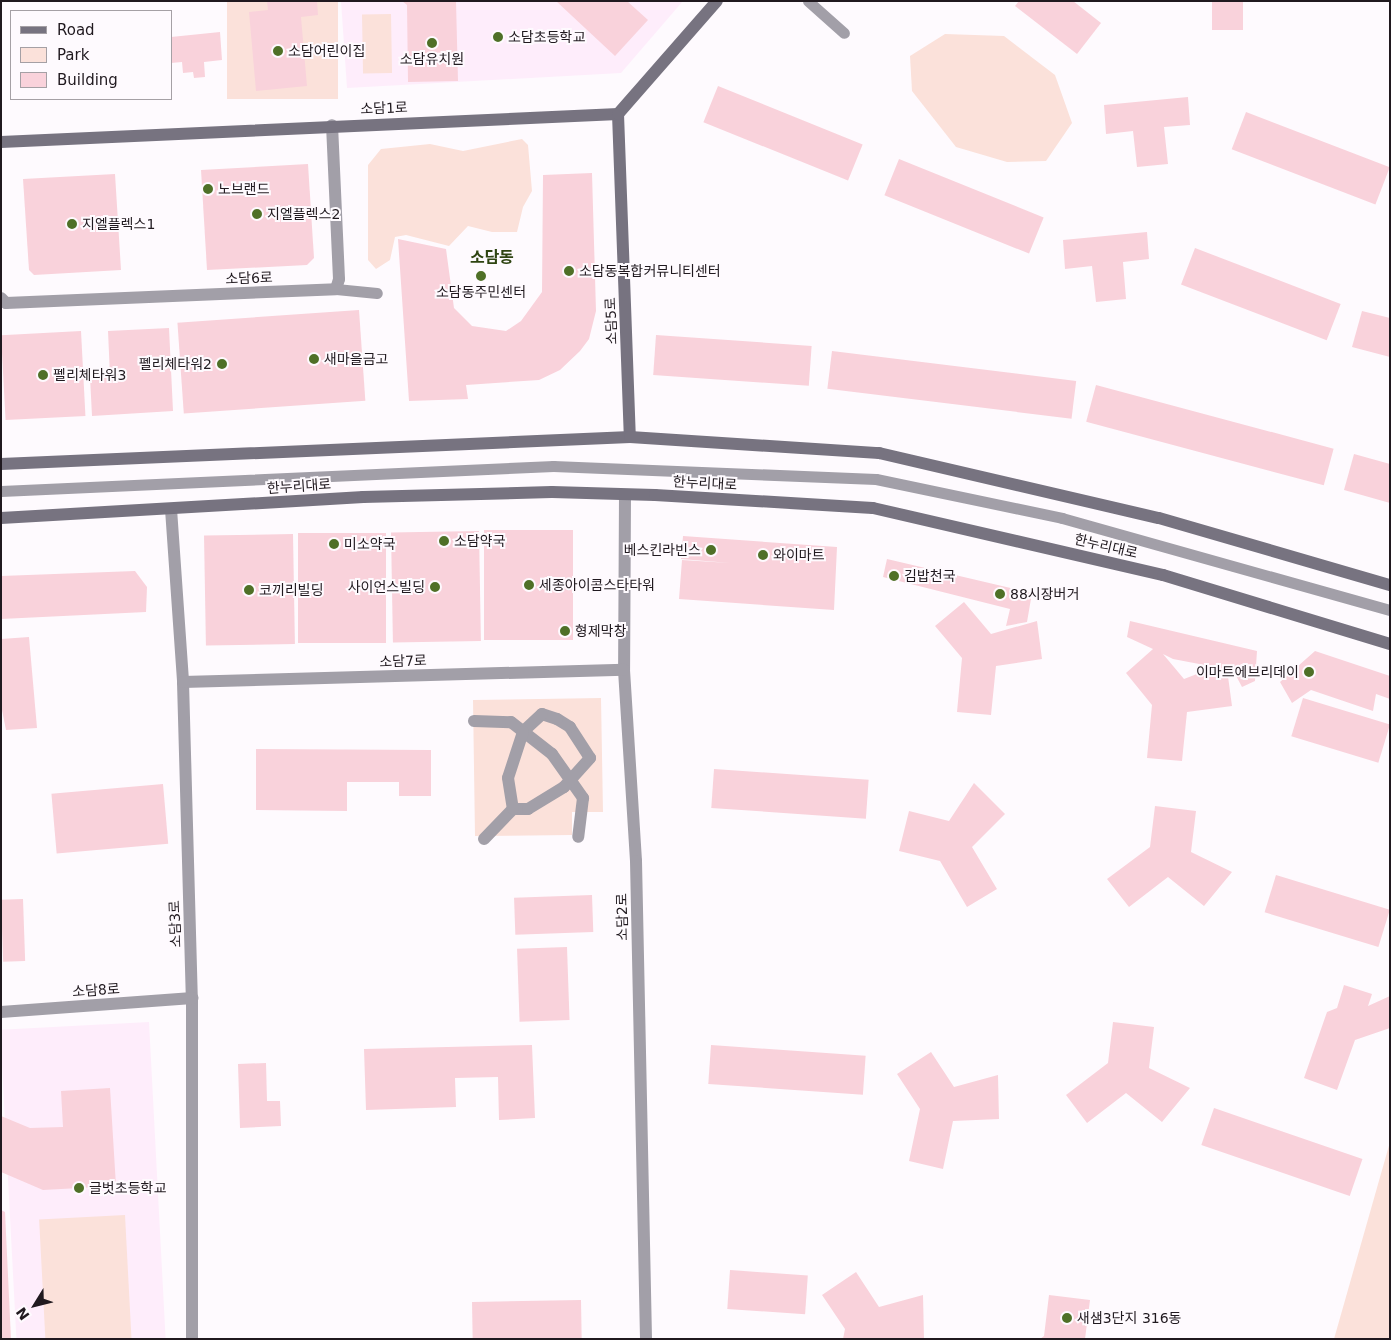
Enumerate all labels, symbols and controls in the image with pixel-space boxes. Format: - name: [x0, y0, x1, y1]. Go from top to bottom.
- legend: [10, 10, 172, 100]
- text: Road: [57, 21, 95, 39]
- place label: 소담초등학교: [508, 29, 585, 45]
- marker: 소담초등학교: [492, 31, 504, 43]
- marker: 소담유치원: [426, 37, 438, 49]
- place label: 소담어린이집: [288, 43, 365, 59]
- marker: 소담어린이집: [272, 45, 284, 57]
- text: Park: [57, 46, 89, 64]
- place label: 소담유치원: [400, 51, 464, 67]
- text: Building: [57, 71, 118, 89]
- street label: 소담1로: [360, 99, 408, 117]
- place label: 노브랜드: [218, 181, 270, 197]
- marker: 노브랜드: [202, 183, 214, 195]
- place label: 지엘플렉스2: [267, 206, 340, 222]
- marker: 지엘플렉스2: [251, 208, 263, 220]
- place label: 지엘플렉스1: [82, 216, 155, 232]
- marker: 지엘플렉스1: [66, 218, 78, 230]
- district label: 소담동: [470, 248, 514, 268]
- place label: 소담동복합커뮤니티센터: [579, 263, 721, 279]
- marker: 소담동복합커뮤니티센터: [563, 265, 575, 277]
- street label: 소담6로: [225, 269, 273, 287]
- marker: 소담동주민센터: [475, 270, 487, 282]
- place label: 소담동주민센터: [436, 284, 526, 300]
- street label: 소담5로: [602, 297, 620, 345]
- place label: 새마을금고: [324, 351, 388, 367]
- marker: 새마을금고: [308, 353, 320, 365]
- place label: 펠리체타워2: [139, 356, 212, 372]
- marker: 펠리체타워2: [216, 358, 228, 370]
- place label: 펠리체타워3: [53, 367, 126, 383]
- marker: 펠리체타워3: [37, 369, 49, 381]
- street label: 한누리대로: [672, 473, 738, 493]
- street label: 한누리대로: [266, 475, 332, 497]
- street label: 한누리대로: [1073, 531, 1139, 561]
- place label: 소담약국: [454, 533, 506, 549]
- marker: 소담약국: [438, 535, 450, 547]
- place label: 미소약국: [344, 536, 396, 552]
- marker: 미소약국: [328, 538, 340, 550]
- place label: 베스킨라빈스: [624, 542, 701, 558]
- marker: 베스킨라빈스: [705, 544, 717, 556]
- place label: 와이마트: [773, 547, 825, 563]
- marker: 와이마트: [757, 549, 769, 561]
- place label: 김밥천국: [904, 568, 956, 584]
- marker: 김밥천국: [888, 570, 900, 582]
- place label: 세종아이콤스타타워: [539, 577, 655, 593]
- place label: 사이언스빌딩: [348, 579, 425, 595]
- marker: 세종아이콤스타타워: [523, 579, 535, 591]
- marker: 사이언스빌딩: [429, 581, 441, 593]
- place label: 코끼리빌딩: [259, 582, 323, 598]
- marker: 코끼리빌딩: [243, 584, 255, 596]
- place label: 88시장버거: [1010, 586, 1079, 602]
- marker: 88시장버거: [994, 588, 1006, 600]
- place label: 형제막창: [575, 623, 627, 639]
- marker: 형제막창: [559, 625, 571, 637]
- street label: 소담7로: [379, 652, 427, 670]
- place label: 이마트에브리데이: [1196, 664, 1299, 680]
- marker: 이마트에브리데이: [1303, 666, 1315, 678]
- street label: 소담2로: [613, 893, 631, 941]
- street label: 소담3로: [166, 900, 184, 948]
- street label: 소담8로: [72, 980, 120, 1000]
- place label: 글벗초등학교: [89, 1180, 166, 1196]
- marker: 글벗초등학교: [73, 1182, 85, 1194]
- north arrow: [10, 1280, 60, 1330]
- text: N: [13, 1304, 33, 1323]
- place label: 새샘3단지 316동: [1077, 1310, 1181, 1326]
- marker: 새샘3단지 316동: [1061, 1312, 1073, 1324]

